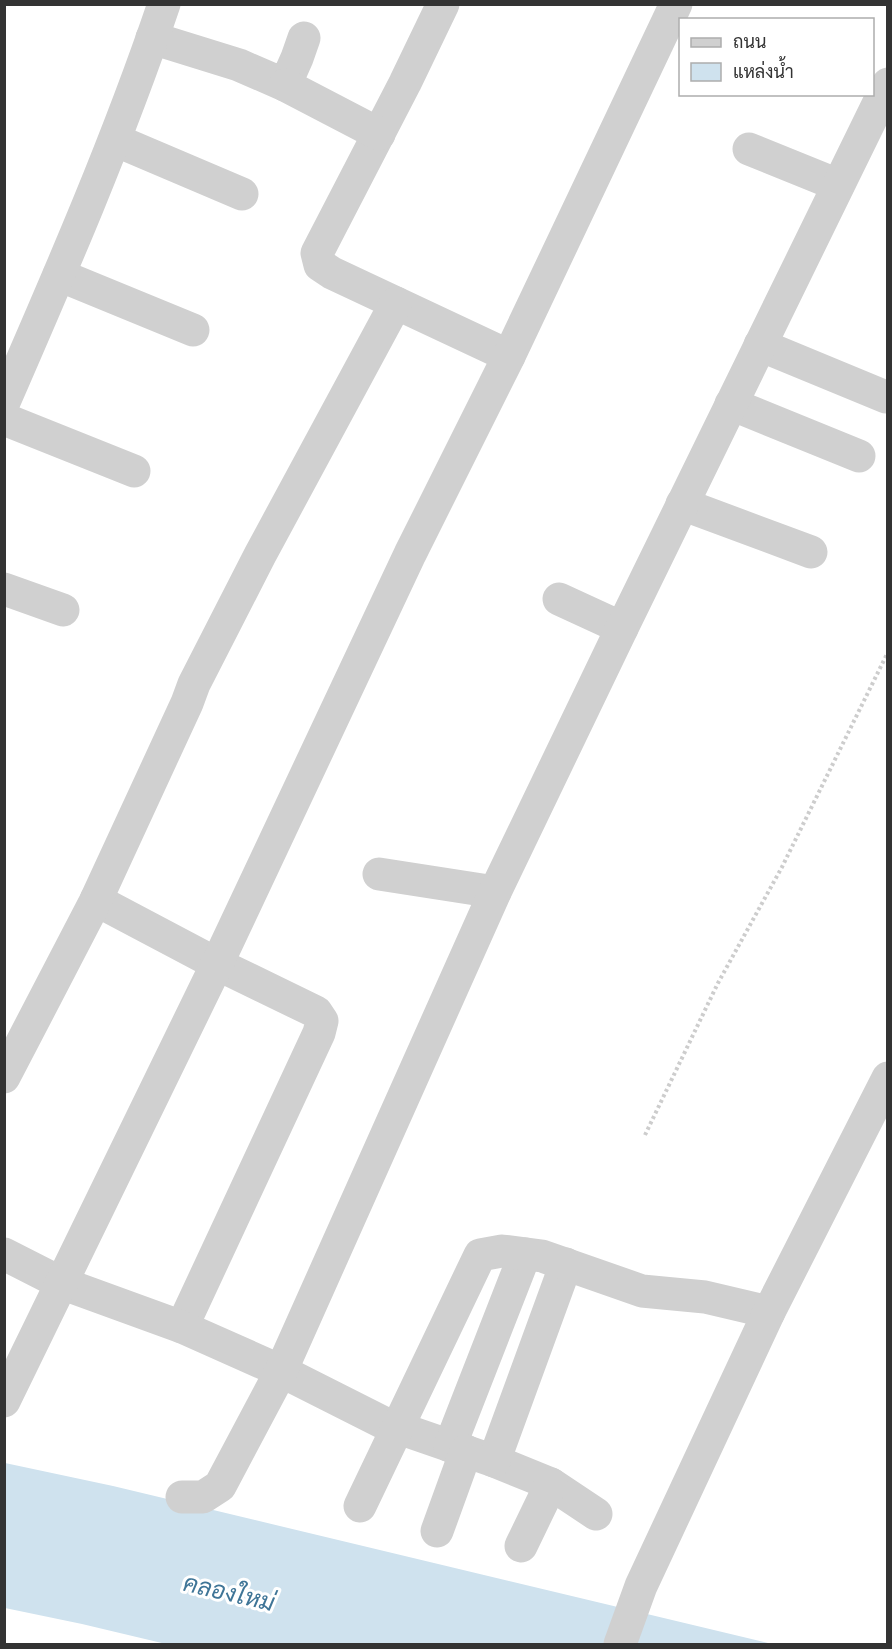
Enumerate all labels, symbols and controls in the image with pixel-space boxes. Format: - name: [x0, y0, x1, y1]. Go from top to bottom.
- legend: [679, 18, 874, 96]
- text: ถนน: [733, 30, 766, 52]
- text: แหล่งน้ำ: [733, 56, 794, 82]
- water label: คลองใหม่: [181, 1567, 279, 1616]

